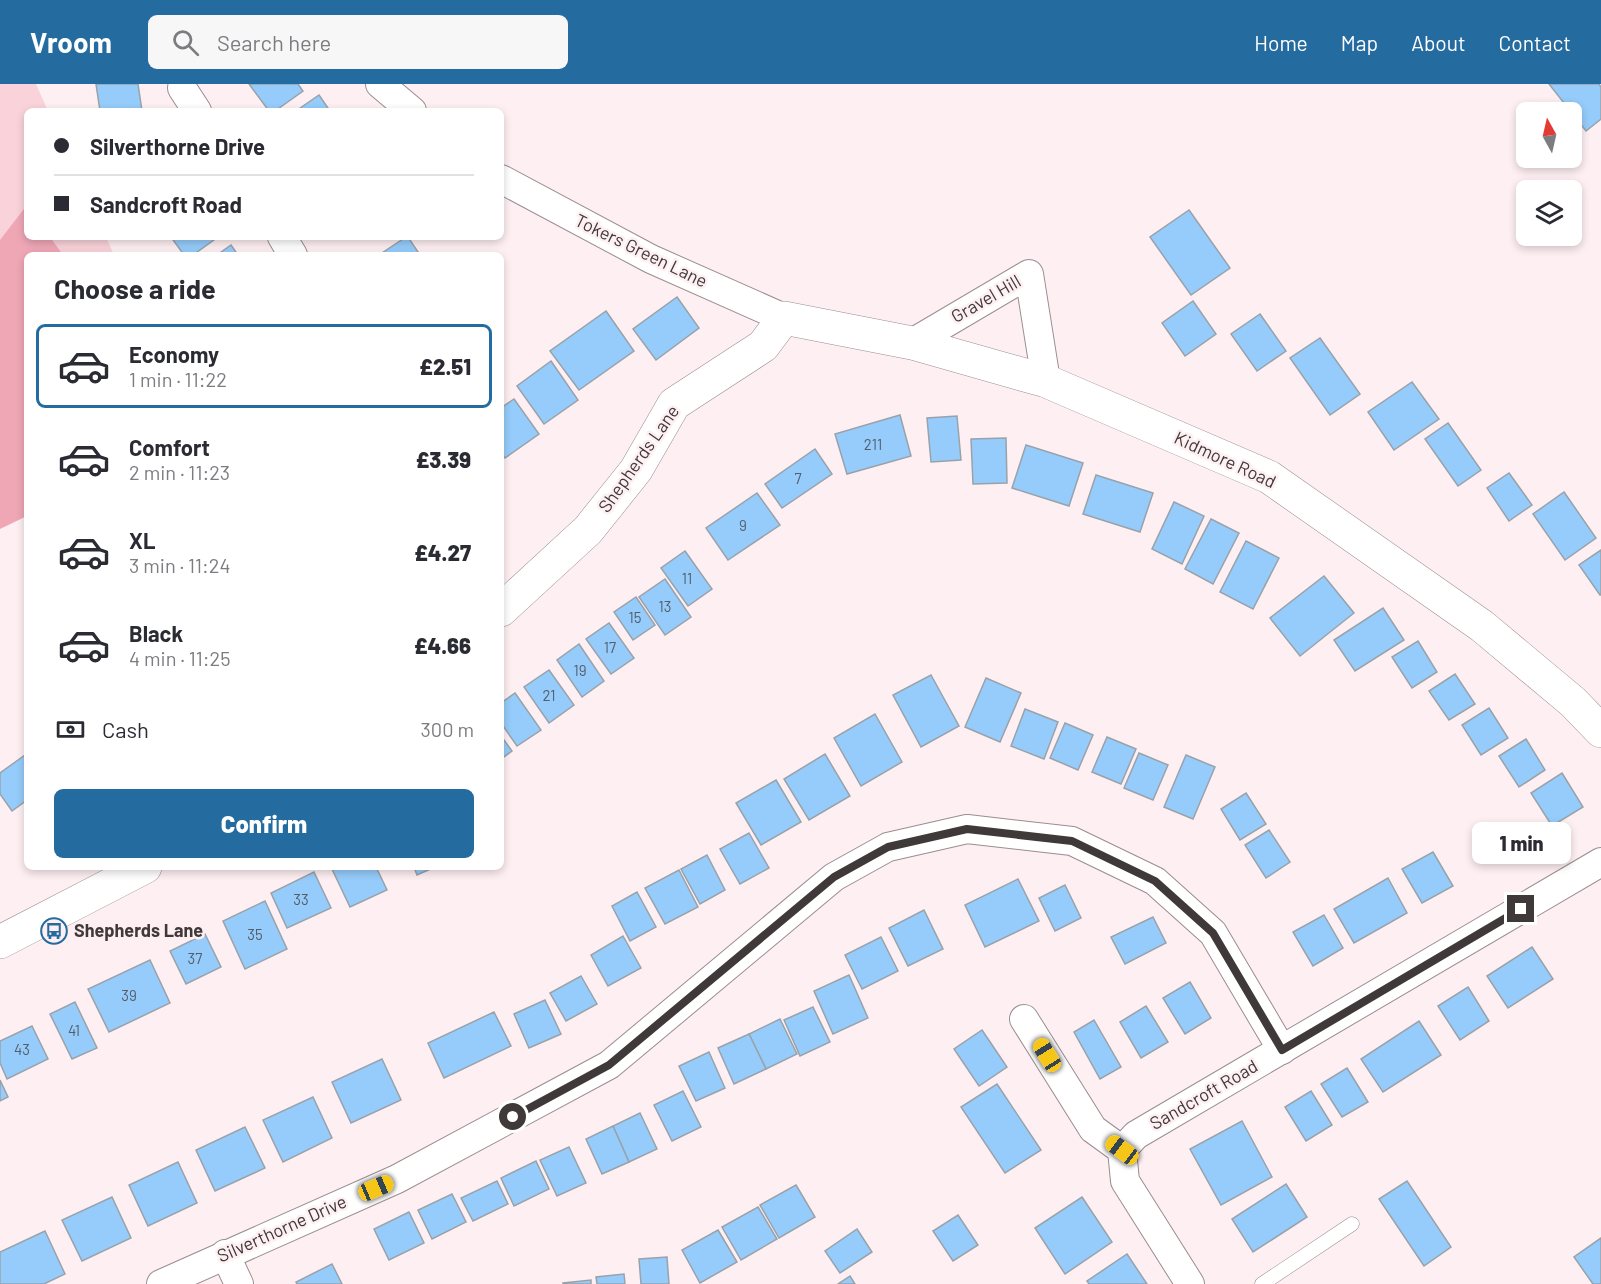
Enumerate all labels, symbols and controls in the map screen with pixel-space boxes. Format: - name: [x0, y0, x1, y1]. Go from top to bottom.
- search box: [148, 15, 568, 69]
- text: Vroom: [30, 25, 112, 59]
- icon: search: [169, 26, 202, 59]
- text: Search here: [217, 29, 331, 55]
- text: Home: [1254, 30, 1308, 55]
- text: Map: [1341, 30, 1378, 55]
- text: About: [1411, 30, 1466, 55]
- text: Contact: [1499, 30, 1571, 55]
- north arrow: [1516, 102, 1582, 168]
- map controls: [1516, 102, 1582, 246]
- text: Silverthorne Drive: [90, 133, 265, 159]
- button: layers: [1516, 180, 1582, 246]
- text: Sandcroft Road: [90, 191, 242, 217]
- street label: Tokers Green Lane: [572, 209, 711, 292]
- street label: Gravel Hill: [947, 269, 1024, 327]
- text: Choose a ride: [54, 272, 216, 304]
- icon: car: [57, 339, 111, 393]
- text: Economy: [129, 341, 219, 367]
- text: £2.51: [419, 353, 471, 379]
- text: 1 min · 11:22: [129, 367, 227, 391]
- street label: Shepherds Lane: [593, 401, 683, 516]
- street label: Kidmore Road: [1171, 426, 1280, 492]
- icon: car: [57, 432, 111, 486]
- text: Comfort: [129, 434, 210, 460]
- house number: 211: [864, 435, 882, 453]
- text: £3.39: [416, 446, 471, 472]
- text: 2 min · 11:23: [129, 460, 230, 484]
- house number: 7: [794, 469, 802, 487]
- house number: 9: [739, 516, 747, 534]
- icon: car: [57, 525, 111, 579]
- text: XL: [129, 527, 155, 553]
- text: £4.27: [414, 539, 471, 565]
- text: 3 min · 11:24: [129, 553, 231, 577]
- house number: 11: [682, 569, 692, 587]
- house number: 13: [659, 597, 671, 615]
- house number: 15: [629, 608, 641, 626]
- icon: car: [57, 618, 111, 672]
- text: Black: [129, 620, 183, 646]
- text: £4.66: [414, 632, 471, 658]
- house number: 17: [604, 638, 616, 656]
- text: 4 min · 11:25: [129, 646, 230, 670]
- house number: 19: [573, 661, 587, 679]
- house number: 21: [542, 686, 556, 704]
- icon: cash: [54, 713, 87, 746]
- text: Cash: [102, 716, 149, 742]
- text: 300 m: [421, 717, 474, 741]
- button: Confirm: [54, 789, 474, 858]
- callout: 1 min: [1472, 822, 1570, 864]
- text: 1 min: [1500, 831, 1543, 855]
- house number: 33: [293, 890, 309, 908]
- route end: [1507, 895, 1534, 922]
- bus stop icon: Shepherds Lane: [39, 916, 69, 946]
- place label: Shepherds Lane: [74, 919, 203, 941]
- house number: 35: [247, 925, 263, 943]
- house number: 37: [188, 949, 202, 967]
- house number: 39: [121, 986, 137, 1004]
- house number: 41: [68, 1021, 80, 1039]
- car: [1030, 1035, 1064, 1075]
- house number: 43: [14, 1040, 30, 1058]
- street label: Sandcroft Road: [1146, 1054, 1261, 1134]
- route start: [499, 1103, 526, 1130]
- car: [1102, 1132, 1142, 1168]
- car: [356, 1173, 396, 1203]
- street label: Silverthorne Drive: [214, 1190, 350, 1266]

